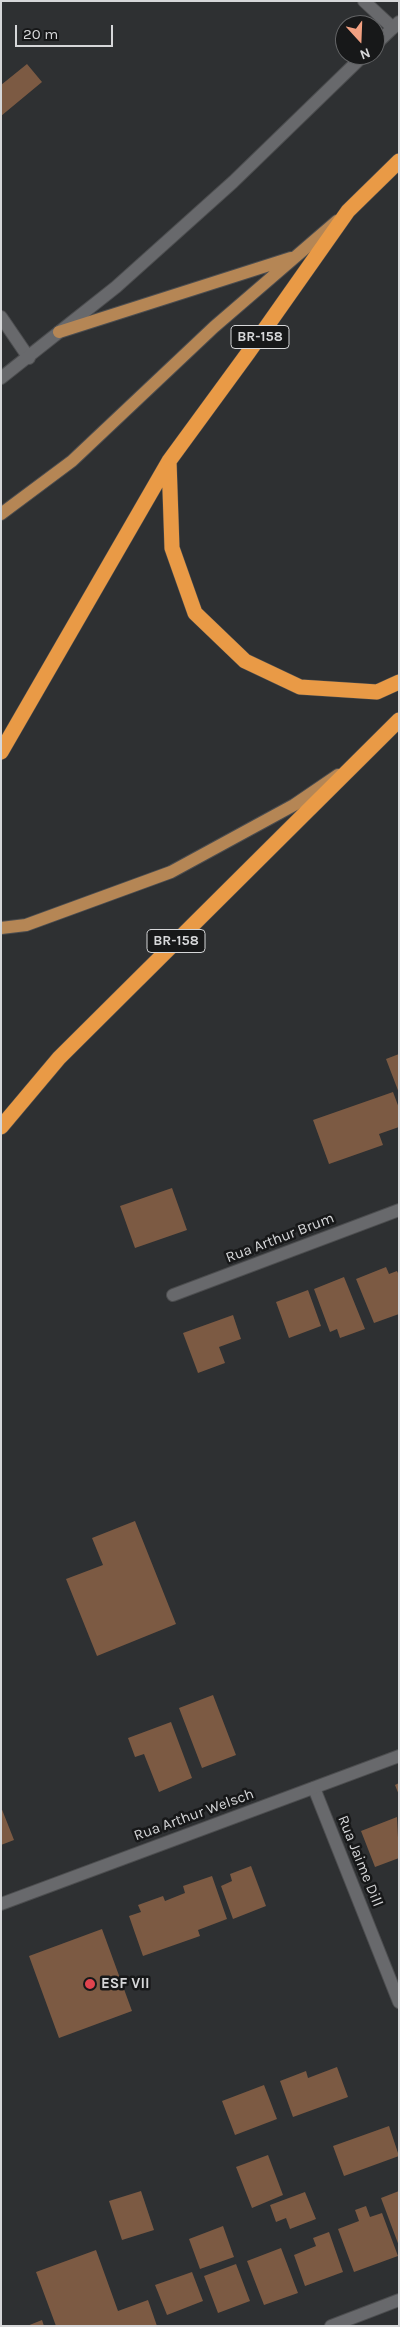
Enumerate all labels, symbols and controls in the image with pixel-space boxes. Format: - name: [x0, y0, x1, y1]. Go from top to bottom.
- scale bar: [18, 15, 115, 47]
- north arrow: [335, 15, 385, 65]
- text: 20 m: [23, 25, 58, 43]
- text: N: [357, 44, 373, 63]
- road number: BR-158: [231, 326, 289, 348]
- road number: BR-158: [147, 929, 205, 952]
- street label: Rua Arthur Brum: [223, 1209, 337, 1267]
- street label: Rua Arthur Welsch: [132, 1785, 256, 1845]
- street label: Rua Jaime Dill: [333, 1813, 387, 1909]
- place label: ESF VII: [101, 1975, 150, 1993]
- marker: ESF VII: [83, 1977, 97, 1991]

